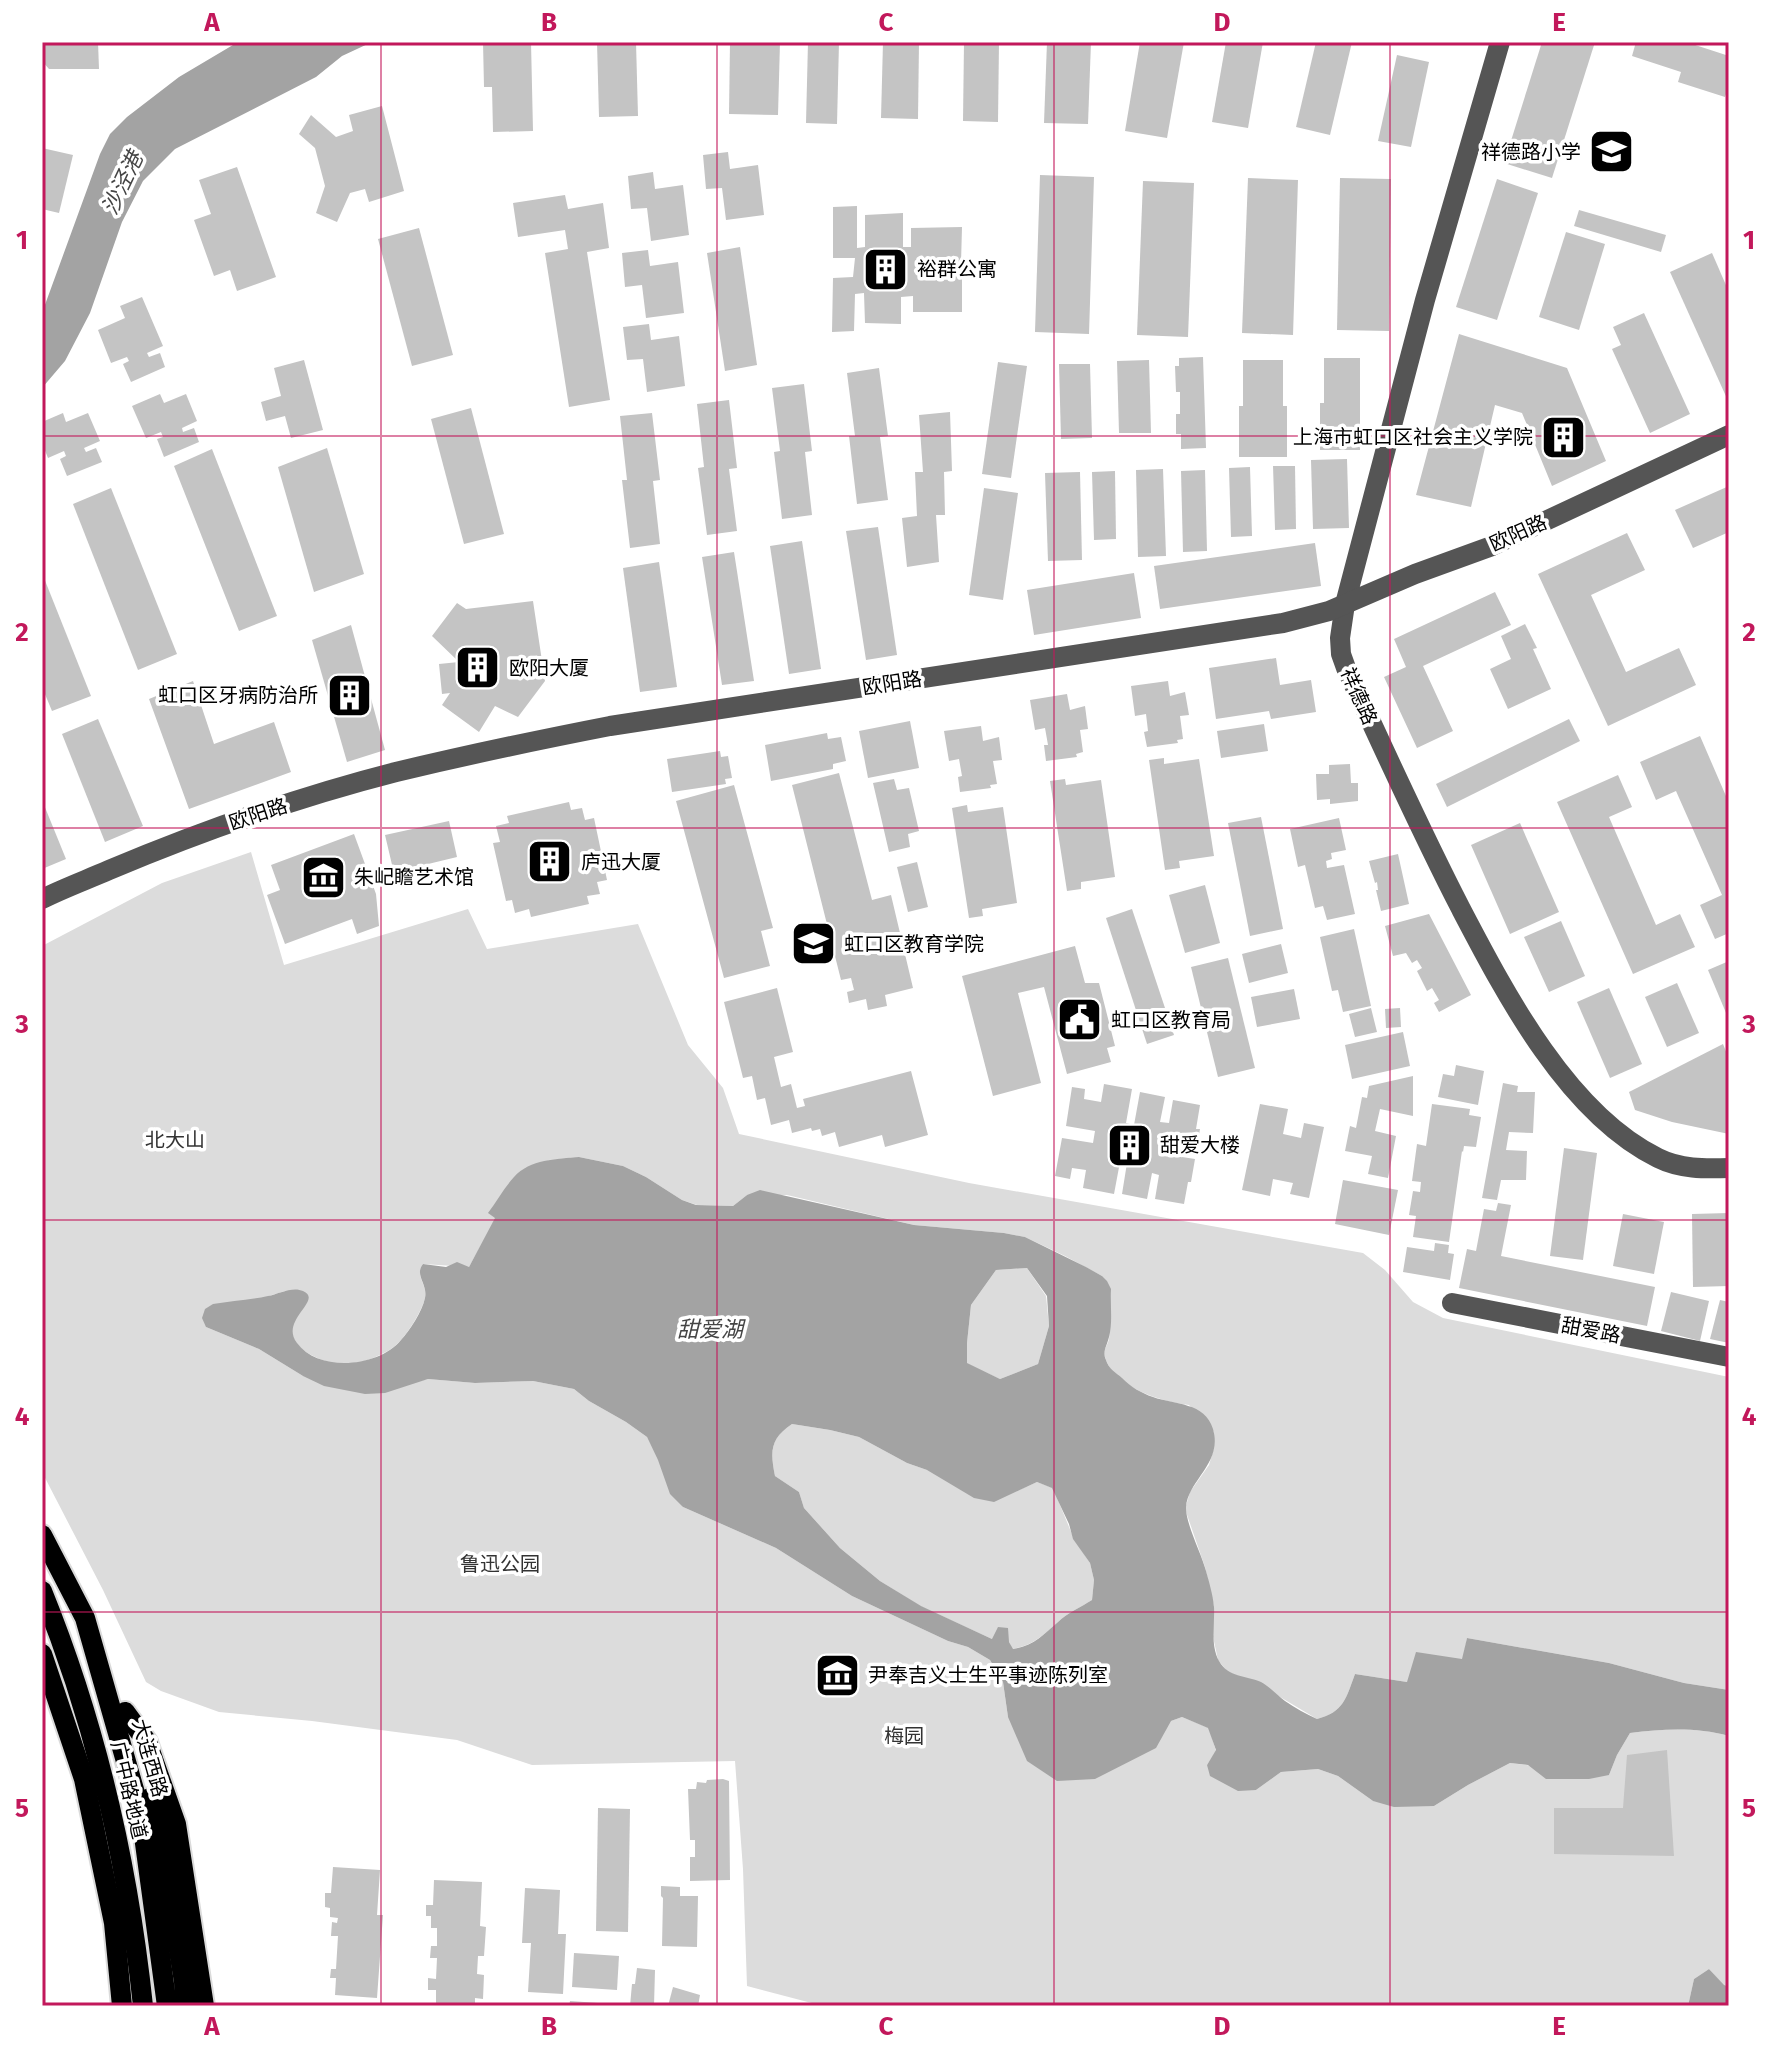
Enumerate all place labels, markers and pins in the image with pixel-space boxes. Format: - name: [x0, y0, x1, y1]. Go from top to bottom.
- school or university icon: 祥德路小学: [1588, 128, 1636, 176]
- place label: 祥德路小学: [1481, 140, 1581, 164]
- building icon: 裕群公寓: [862, 245, 910, 293]
- place label: 裕群公寓: [917, 257, 997, 281]
- building icon: 上海市虹口区社会主义学院: [1540, 413, 1588, 461]
- place label: 上海市虹口区社会主义学院: [1293, 425, 1533, 449]
- building icon: 欧阳大厦: [454, 644, 502, 692]
- place label: 欧阳大厦: [509, 656, 589, 680]
- building icon: 虹口区牙病防治所: [325, 671, 373, 719]
- place label: 虹口区牙病防治所: [158, 683, 318, 707]
- building icon: 庐迅大厦: [526, 838, 574, 886]
- place label: 庐迅大厦: [581, 850, 661, 874]
- museum icon: 朱屺瞻艺术馆: [299, 853, 347, 901]
- place label: 朱屺瞻艺术馆: [354, 865, 474, 889]
- school or university icon: 虹口区教育学院: [789, 920, 837, 968]
- place label: 虹口区教育学院: [844, 932, 984, 956]
- public building icon: 虹口区教育局: [1056, 996, 1104, 1044]
- place label: 虹口区教育局: [1111, 1008, 1231, 1032]
- building icon: 甜爱大楼: [1105, 1121, 1153, 1169]
- place label: 甜爱大楼: [1160, 1133, 1240, 1157]
- museum icon: 尹奉吉义士生平事迹陈列室: [813, 1651, 861, 1699]
- place label: 尹奉吉义士生平事迹陈列室: [868, 1663, 1108, 1687]

